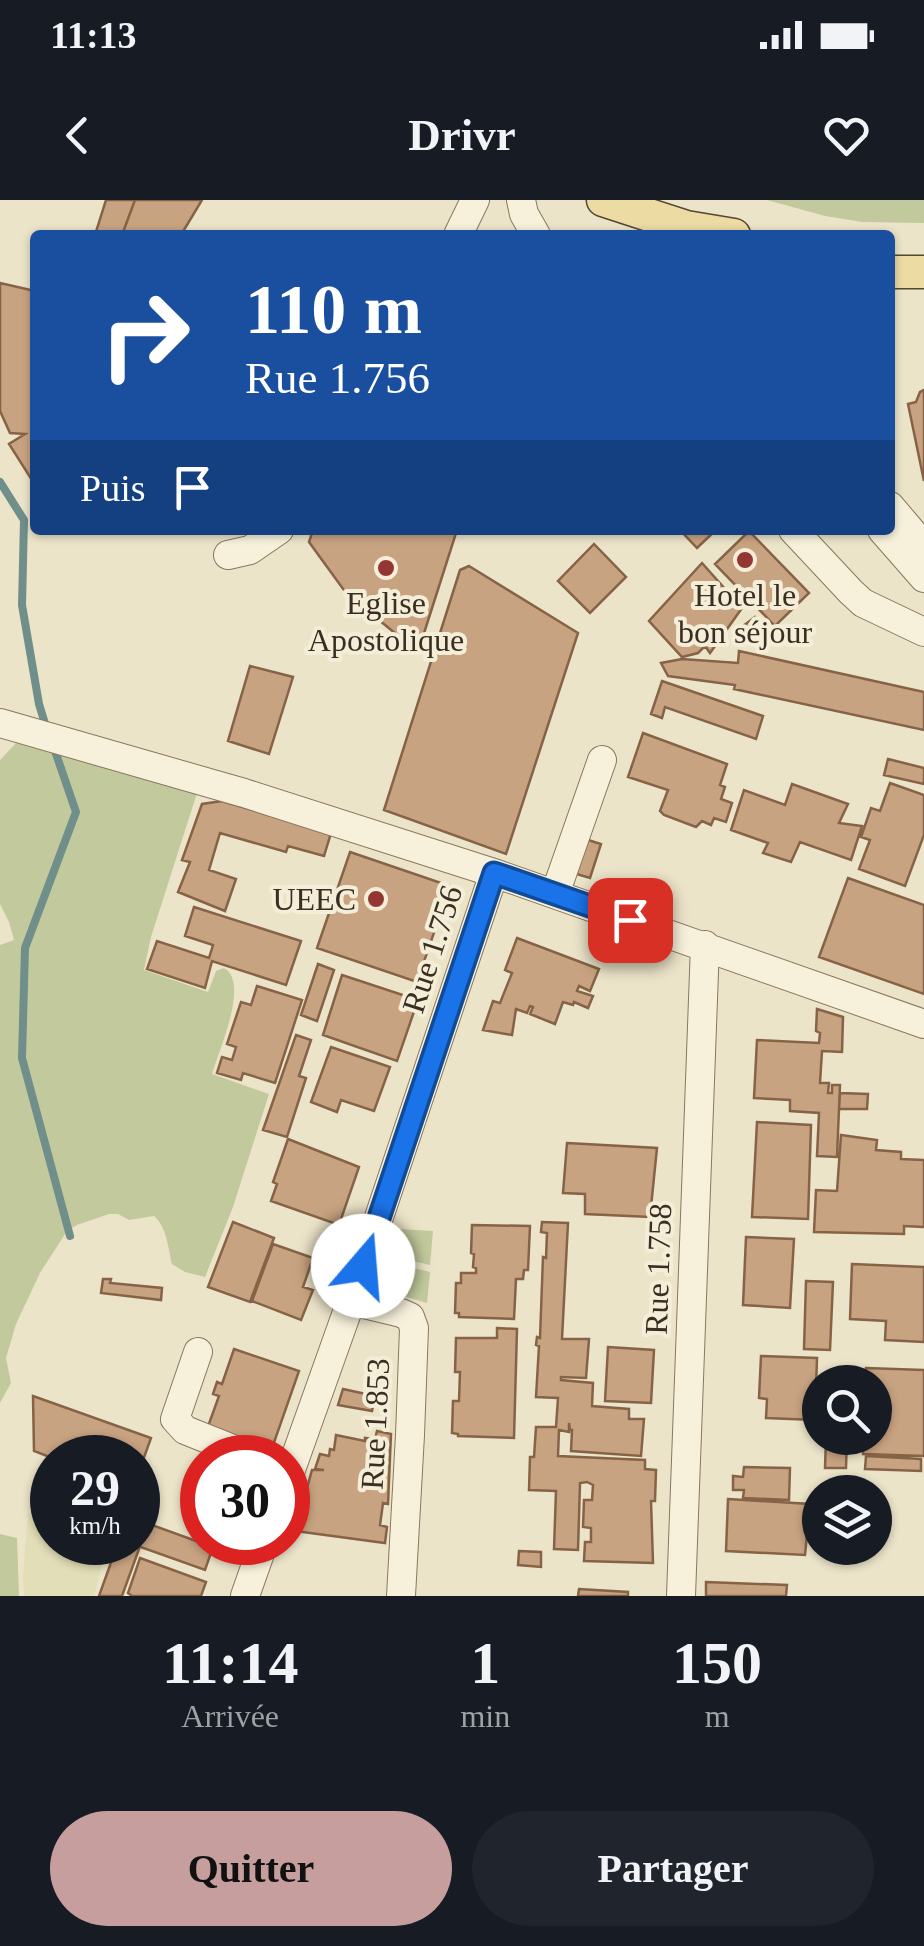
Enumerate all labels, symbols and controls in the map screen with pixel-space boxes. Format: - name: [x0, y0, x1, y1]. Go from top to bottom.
- text: 11:13: [50, 14, 137, 56]
- icon: back: [50, 108, 105, 163]
- icon: heart: [819, 108, 874, 163]
- text: Drivr: [408, 110, 516, 160]
- icon: right: [80, 270, 210, 400]
- text: 110 m: [245, 271, 422, 348]
- text: Rue 1.756: [245, 353, 430, 403]
- icon: arrive: [165, 460, 220, 515]
- text: Puis: [80, 467, 145, 509]
- marker: Hotel le bon séjour: [734, 549, 756, 571]
- marker: Eglise Apostolique: [375, 557, 397, 579]
- place label: Hotel le bon séjour: [678, 577, 812, 650]
- place label: Eglise Apostolique: [308, 585, 464, 658]
- pin: [588, 878, 673, 963]
- place label: UEEC: [272, 881, 356, 917]
- street label: Rue 1.756: [395, 881, 469, 1017]
- marker: UEEC: [365, 888, 387, 910]
- icon: arrive: [603, 893, 658, 948]
- street label: Rue 1.758: [638, 1203, 678, 1335]
- position arrow: [311, 1214, 415, 1318]
- street label: Rue 1.853: [354, 1357, 396, 1491]
- map controls: [802, 1365, 892, 1565]
- button: search: [802, 1365, 892, 1455]
- speed limit sign: 30: [180, 1435, 310, 1565]
- text: 29: [70, 1460, 120, 1516]
- button: layers: [802, 1475, 892, 1565]
- text: km/h: [69, 1512, 121, 1539]
- text: 11:14: [162, 1630, 299, 1696]
- text: 1: [470, 1630, 500, 1696]
- text: 150: [672, 1630, 762, 1696]
- text: Arrivée: [181, 1698, 279, 1734]
- text: min: [460, 1698, 510, 1734]
- text: m: [705, 1698, 730, 1734]
- button: Quitter: [50, 1811, 452, 1926]
- button: Partager: [472, 1811, 874, 1926]

